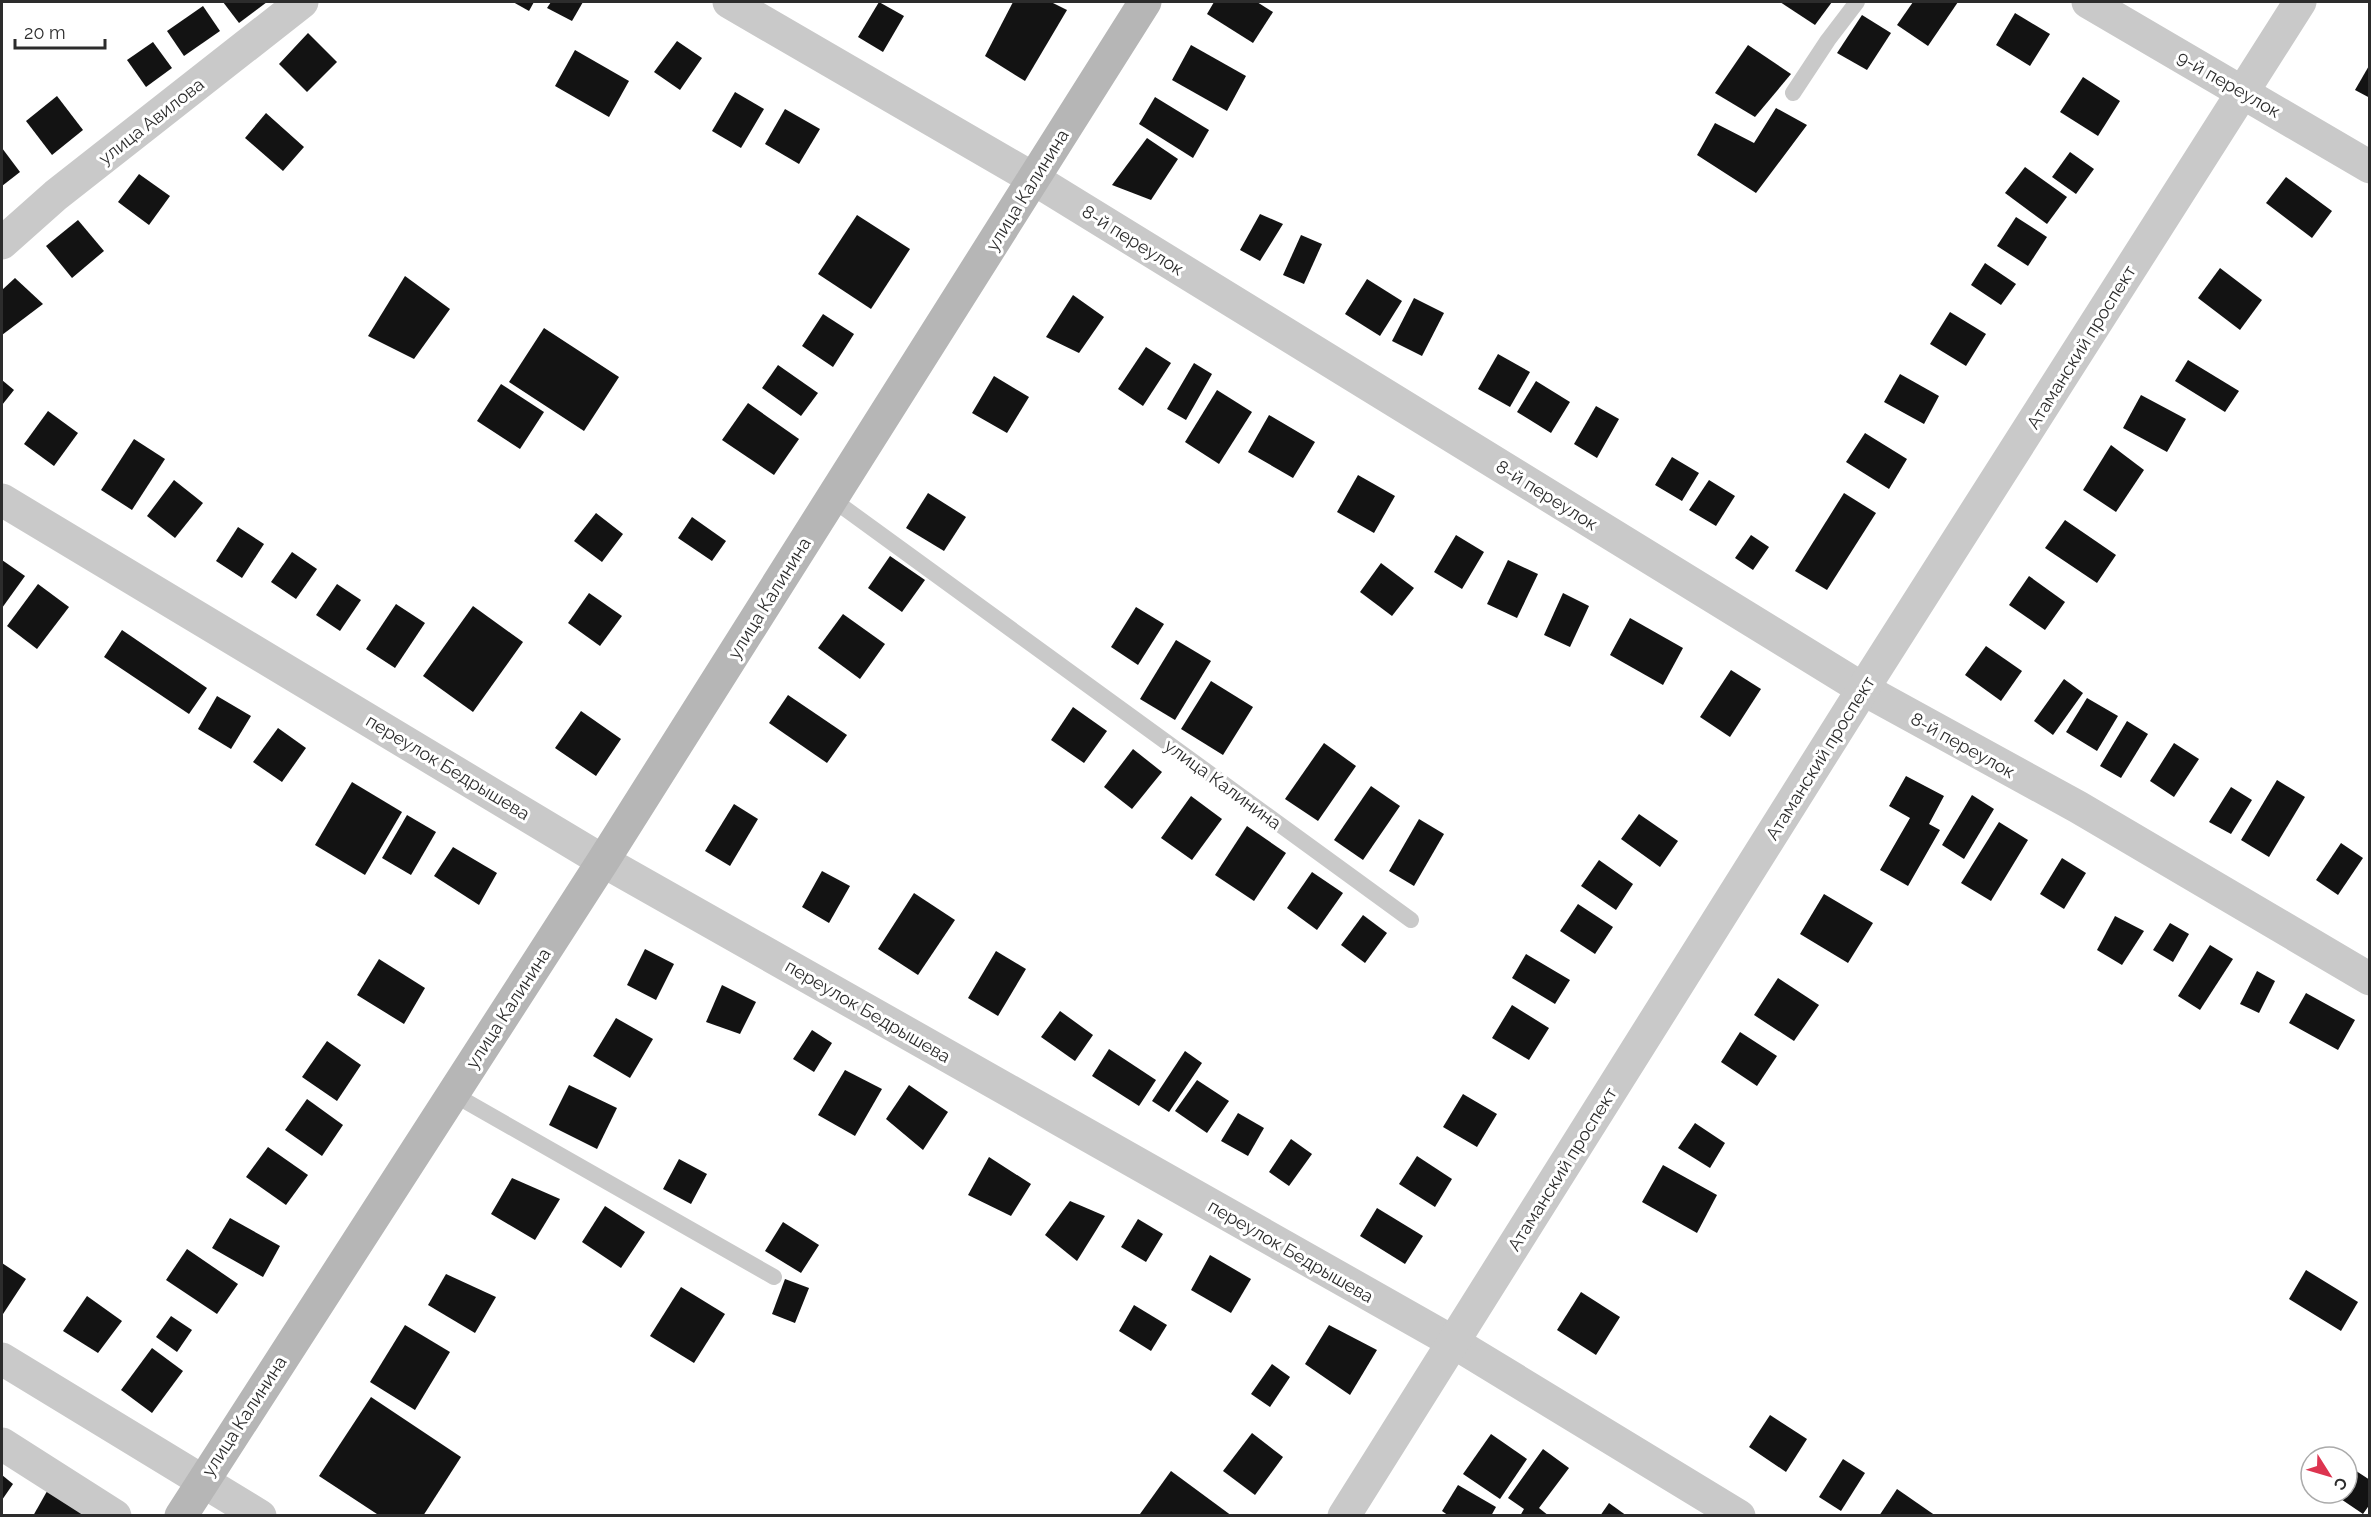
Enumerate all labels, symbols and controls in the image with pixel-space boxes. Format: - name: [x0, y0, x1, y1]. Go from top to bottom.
- scale bar: [15, 12, 105, 50]
- text: 20 m: [24, 22, 66, 43]
- street label: 9-й переулок: [2174, 46, 2284, 122]
- street label: улица Авилова: [94, 73, 208, 169]
- street label: улица Калинина: [981, 125, 1073, 255]
- street label: 8-й переулок: [1078, 200, 1188, 280]
- street label: Атаманский проспект: [2022, 261, 2140, 433]
- street label: 8-й переулок: [1492, 455, 1602, 535]
- street label: улица Калинина: [723, 533, 815, 663]
- street label: Атаманский проспект: [1761, 672, 1879, 844]
- street label: 8-й переулок: [1907, 708, 2019, 782]
- street label: переулок Бедрышева: [362, 710, 534, 824]
- street label: улица Калинина: [1161, 735, 1285, 833]
- street label: улица Калинина: [461, 944, 555, 1072]
- street label: переулок Бедрышева: [782, 955, 954, 1067]
- street label: Атаманский проспект: [1503, 1083, 1621, 1255]
- street label: переулок Бедрышева: [1205, 1195, 1377, 1307]
- street label: улица Калинина: [197, 1352, 291, 1480]
- north arrow: [2299, 1445, 2359, 1505]
- text: С: [2330, 1474, 2351, 1494]

